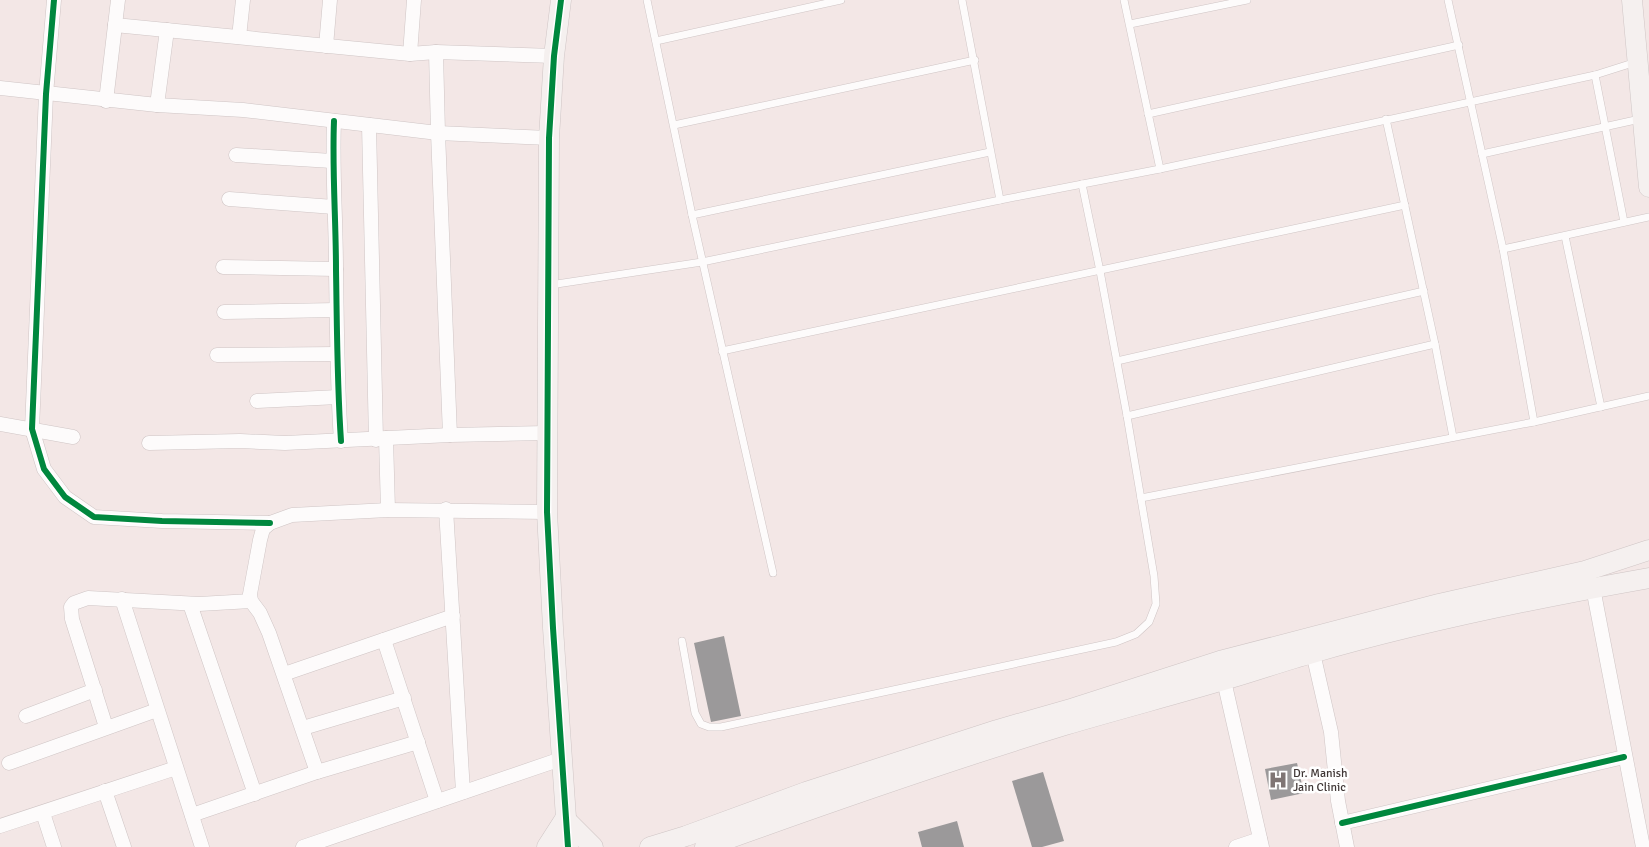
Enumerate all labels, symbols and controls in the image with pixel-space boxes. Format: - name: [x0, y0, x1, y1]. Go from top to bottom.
- place label: Dr. Manish Jain Clinic: [1293, 766, 1348, 795]
- hospital icon: Dr. Manish Jain Clinic: [1267, 769, 1289, 791]

